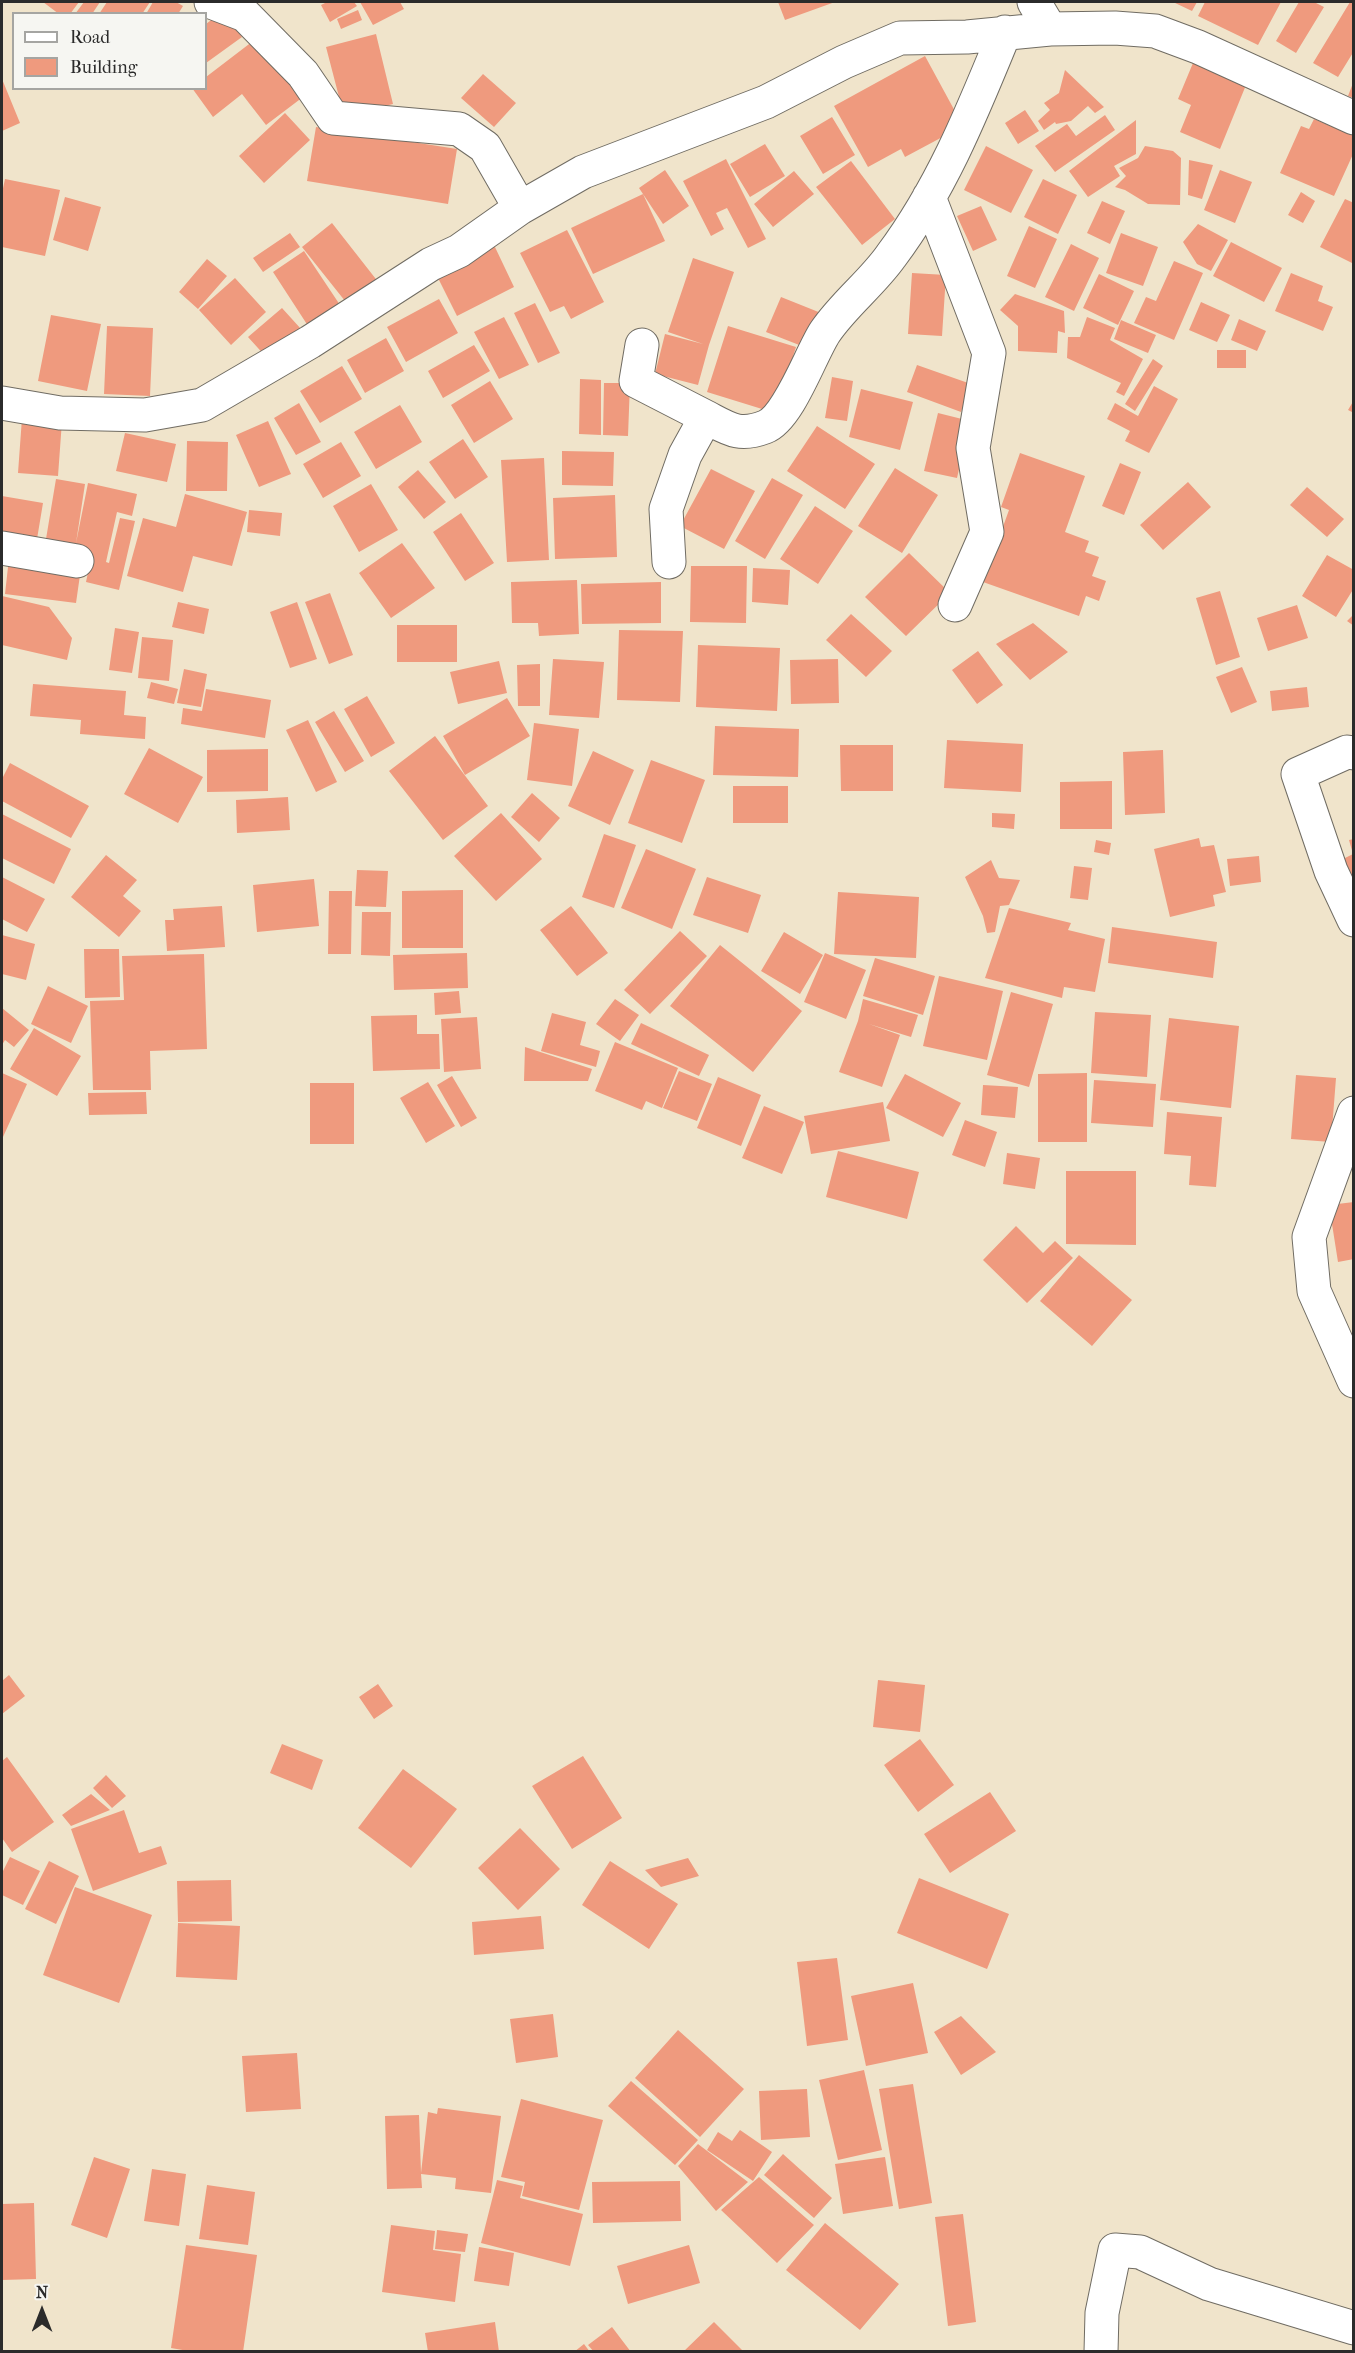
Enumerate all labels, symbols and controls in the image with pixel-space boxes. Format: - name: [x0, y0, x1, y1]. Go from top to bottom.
- legend: [12, 12, 207, 90]
- text: Road: [70, 27, 110, 48]
- text: Building: [70, 57, 137, 78]
- north arrow: [12, 2281, 72, 2341]
- text: N: [36, 2283, 48, 2302]

